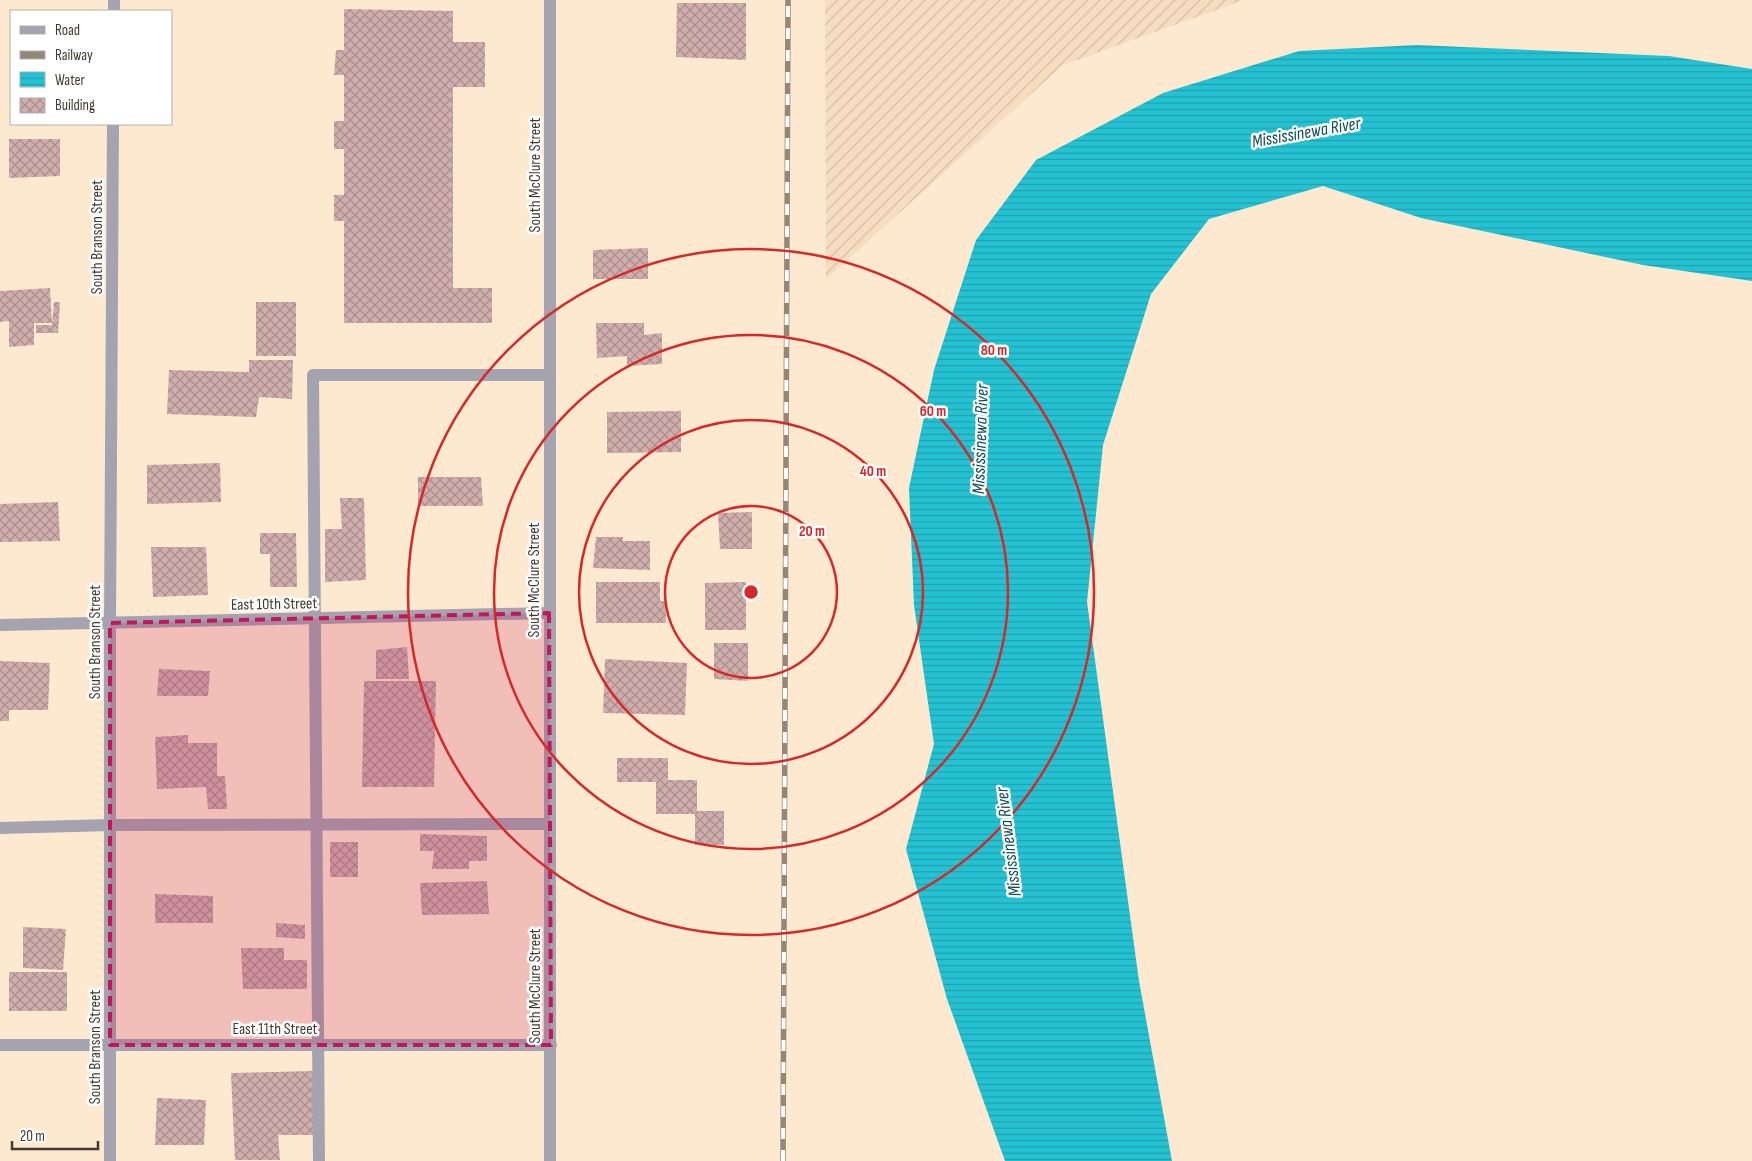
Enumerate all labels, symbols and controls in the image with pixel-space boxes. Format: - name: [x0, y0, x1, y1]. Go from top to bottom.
- legend: [10, 10, 172, 125]
- text: Road: [55, 21, 80, 40]
- text: Railway: [55, 46, 93, 65]
- text: Water: [55, 71, 86, 90]
- text: Building: [55, 96, 95, 115]
- water label: Mississinewa River: [1250, 112, 1363, 152]
- street label: South McClure Street: [526, 117, 545, 232]
- street label: South Branson Street: [88, 180, 107, 294]
- text: 80 m: [981, 341, 1007, 360]
- water label: Mississinewa River: [968, 383, 993, 494]
- text: 60 m: [920, 402, 946, 421]
- text: 40 m: [860, 462, 886, 481]
- street label: South McClure Street: [525, 522, 544, 637]
- text: 20 m: [799, 522, 825, 541]
- centre of rings: [742, 583, 760, 601]
- street label: South Branson Street: [86, 585, 105, 699]
- street label: East 10th Street: [231, 594, 318, 615]
- water label: Mississinewa River: [991, 785, 1026, 898]
- street label: South McClure Street: [526, 928, 545, 1043]
- street label: South Branson Street: [86, 990, 105, 1104]
- street label: East 11th Street: [233, 1020, 318, 1039]
- scale bar: [12, 1118, 99, 1150]
- text: 20 m: [20, 1127, 45, 1146]

